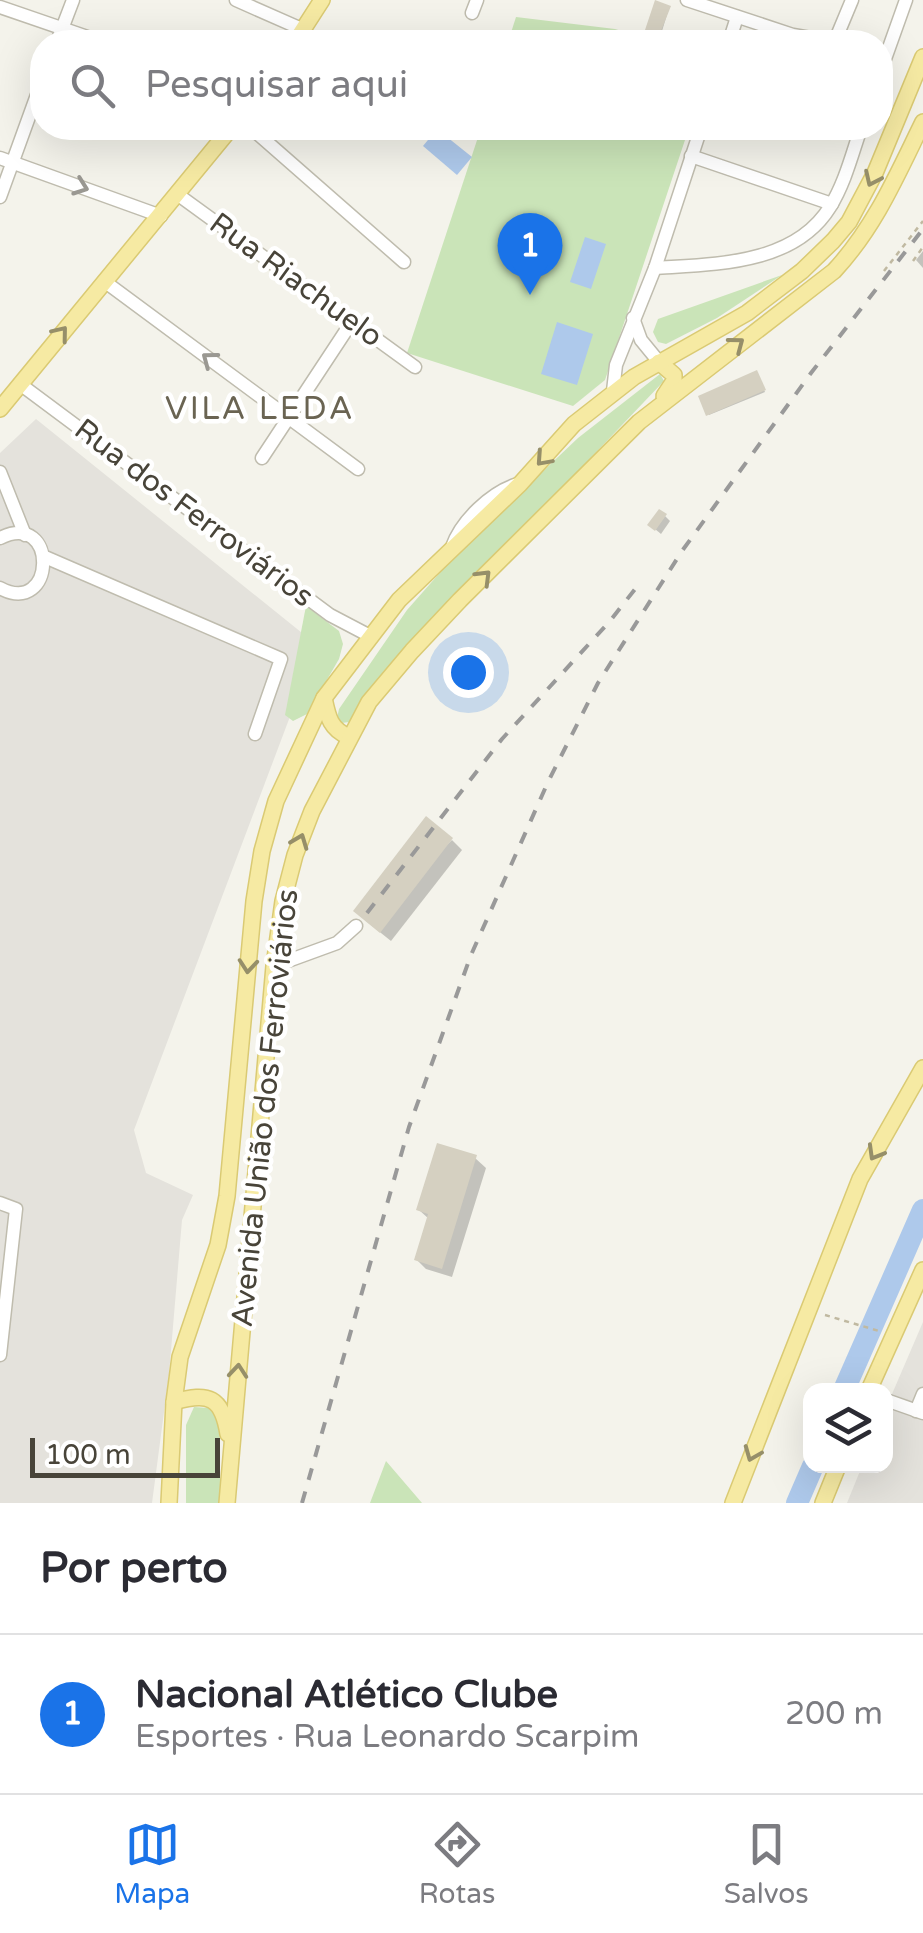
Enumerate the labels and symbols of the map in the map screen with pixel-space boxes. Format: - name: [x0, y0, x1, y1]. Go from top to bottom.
- one-way arrow: [864, 169, 884, 187]
- one-way arrow: [71, 175, 88, 196]
- street label: Rua Riachuelo: [202, 205, 390, 355]
- pin: 1: [498, 212, 562, 295]
- one-way arrow: [49, 326, 67, 344]
- one-way arrow: [725, 339, 743, 356]
- one-way arrow: [202, 354, 220, 371]
- district label: VILA LEDA: [165, 390, 355, 428]
- street label: Rua dos Ferroviários: [67, 411, 321, 615]
- one-way arrow: [536, 447, 554, 466]
- one-way arrow: [472, 570, 490, 588]
- your location: [443, 647, 494, 698]
- one-way arrow: [289, 833, 309, 850]
- street label: Avenida União dos Ferroviários: [224, 887, 306, 1329]
- one-way arrow: [238, 958, 260, 974]
- one-way arrow: [868, 1142, 887, 1160]
- one-way arrow: [227, 1363, 249, 1379]
- scale bar: [30, 1433, 220, 1478]
- one-way arrow: [743, 1444, 764, 1461]

